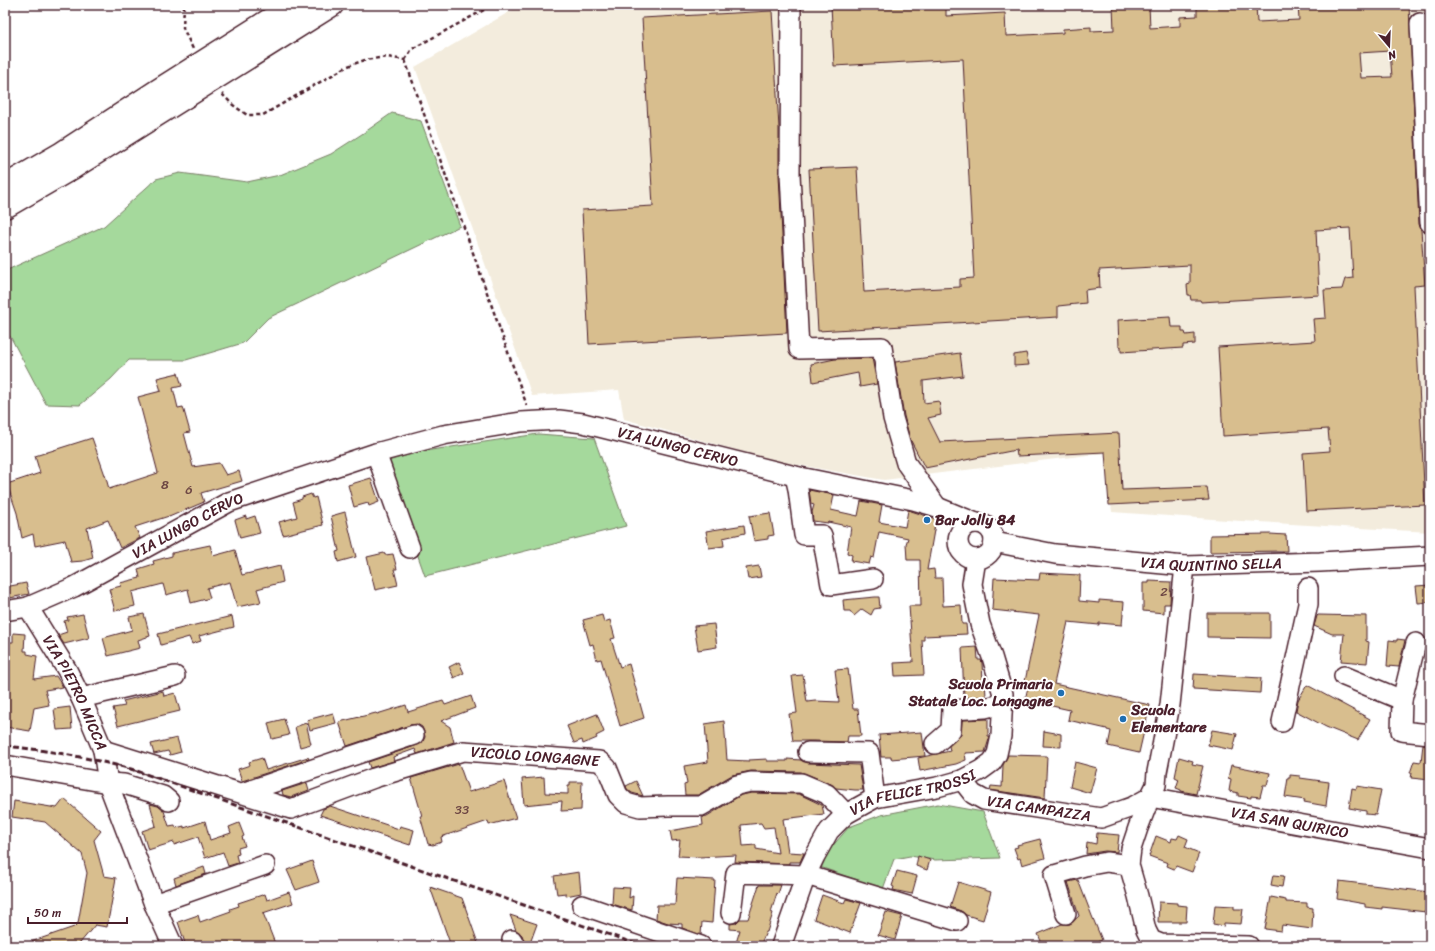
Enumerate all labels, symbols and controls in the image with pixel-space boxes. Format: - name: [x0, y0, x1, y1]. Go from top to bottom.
- north arrow: [1369, 26, 1409, 66]
- text: N: [1385, 44, 1400, 65]
- street label: VIA LUNGO CERVO: [615, 419, 741, 474]
- house number: 8: [161, 473, 169, 496]
- house number: 6: [185, 478, 193, 501]
- street label: VIA LUNGO CERVO: [127, 485, 247, 566]
- place label: Bar Jolly 84: [935, 507, 1016, 533]
- marker: Bar Jolly 84: [922, 515, 932, 525]
- street label: VIA QUINTINO SELLA: [1140, 549, 1282, 579]
- house number: 2: [1160, 580, 1168, 603]
- street label: VIA PIETRO MICCA: [35, 630, 115, 754]
- place label: Scuola Primaria Statale Loc. Longagne: [907, 671, 1053, 714]
- marker: Scuola Primaria Statale Loc. Longagne: [1056, 688, 1066, 698]
- place label: Scuola Elementare: [1130, 697, 1207, 740]
- marker: Scuola Elementare: [1118, 714, 1128, 724]
- street label: VICOLO LONGAGNE: [470, 739, 602, 774]
- street label: VIA FELICE TROSSI: [845, 761, 982, 823]
- street label: VIA CAMPAZZA: [985, 788, 1093, 829]
- house number: 33: [455, 798, 469, 821]
- street label: VIA SAN QUIRICO: [1229, 799, 1351, 846]
- scale bar: [28, 899, 127, 925]
- text: 50 m: [34, 902, 61, 924]

